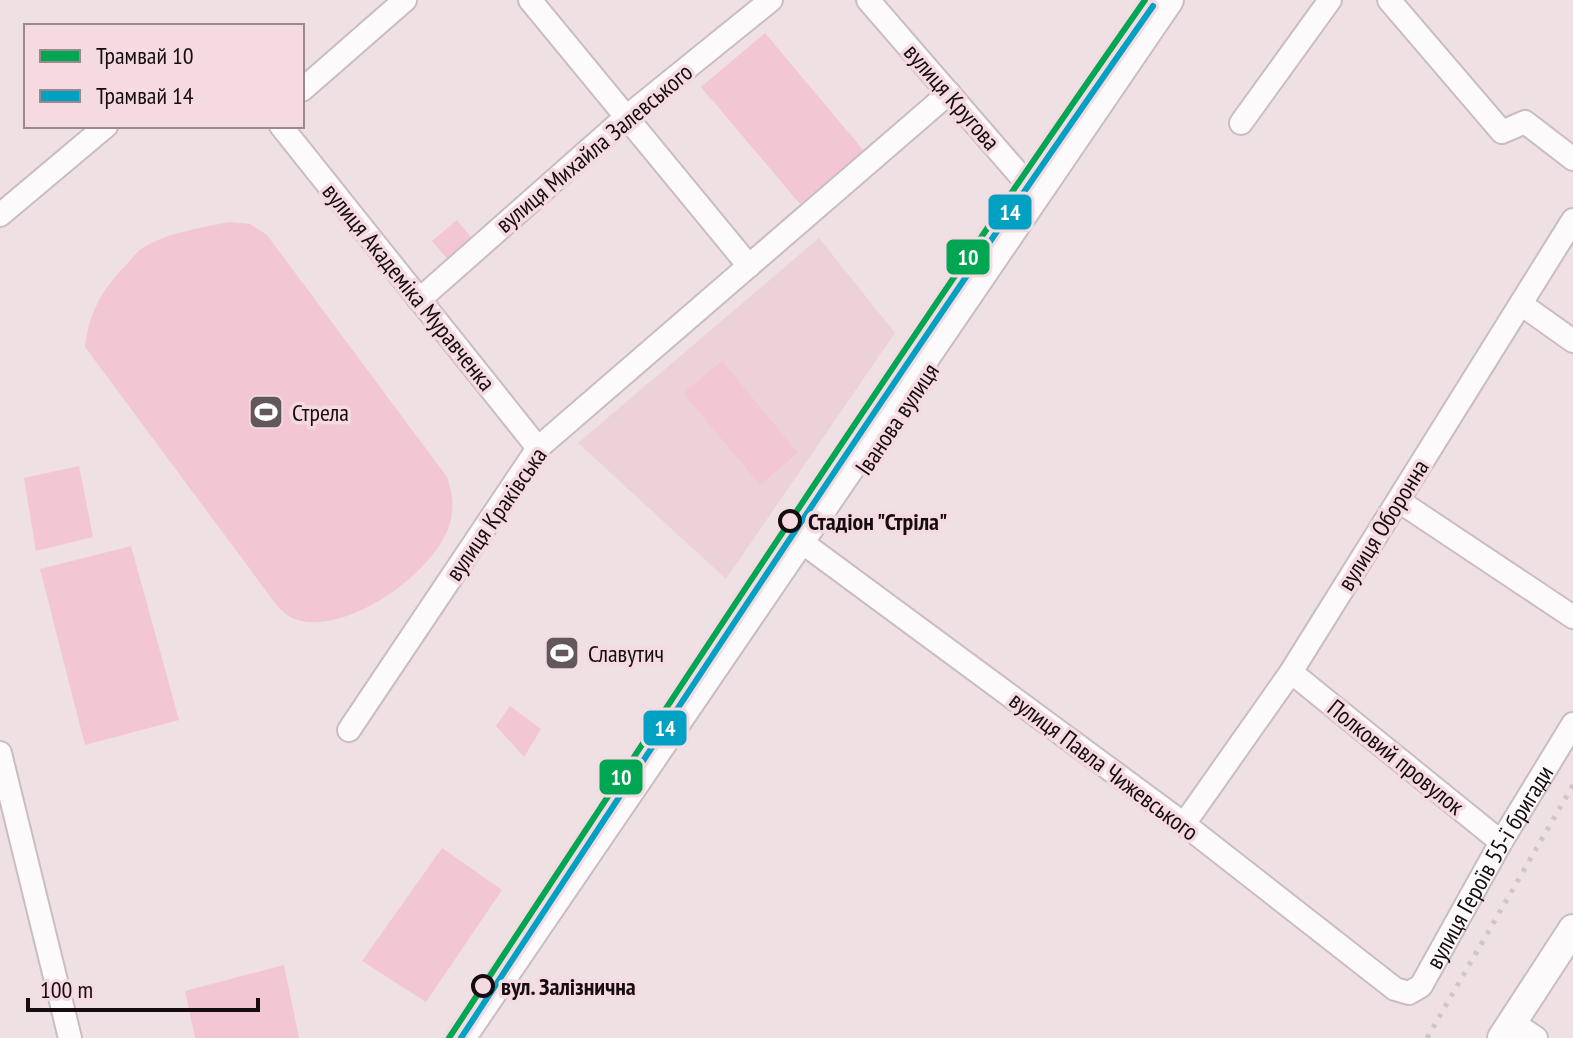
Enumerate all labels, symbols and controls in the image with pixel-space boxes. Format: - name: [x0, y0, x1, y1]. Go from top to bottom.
- legend: [24, 24, 304, 128]
- street label: вулиця Кругова: [897, 37, 1007, 157]
- text: Трамвай 10: [96, 40, 194, 71]
- street label: вулиця Михайла Залевського: [489, 57, 699, 239]
- text: Трамвай 14: [96, 80, 194, 111]
- street label: вулиця Академіка Муравченка: [316, 177, 502, 397]
- line badge: 14: [987, 193, 1033, 231]
- text: 14: [999, 198, 1021, 226]
- line badge: 10: [945, 238, 991, 276]
- text: 10: [957, 243, 979, 271]
- street label: Іванова вулиця: [848, 357, 946, 481]
- sports icon: Стрела: [247, 393, 285, 431]
- place label: Стрела: [292, 397, 349, 428]
- street label: вулиця Краківська: [439, 441, 553, 587]
- street label: вулиця Оборонна: [1330, 454, 1436, 596]
- place label: Стадіон "Стріла": [808, 506, 947, 537]
- marker: Стадіон "Стріла": [779, 510, 801, 532]
- sports icon: Славутич: [543, 634, 581, 672]
- place label: Славутич: [588, 638, 664, 669]
- street label: вулиця Павла Чижевського: [1003, 685, 1205, 847]
- street label: Полковий провулок: [1321, 692, 1471, 822]
- line badge: 14: [642, 709, 688, 747]
- text: 14: [654, 714, 676, 742]
- line badge: 10: [598, 758, 644, 796]
- street label: вулиця Героїв 55-ї бригади: [1418, 759, 1560, 974]
- text: 10: [610, 763, 632, 791]
- scale bar: [28, 962, 258, 1012]
- place label: вул. Залізнична: [501, 971, 636, 1002]
- text: 100 m: [40, 974, 93, 1005]
- marker: вул. Залізнична: [472, 975, 494, 997]

